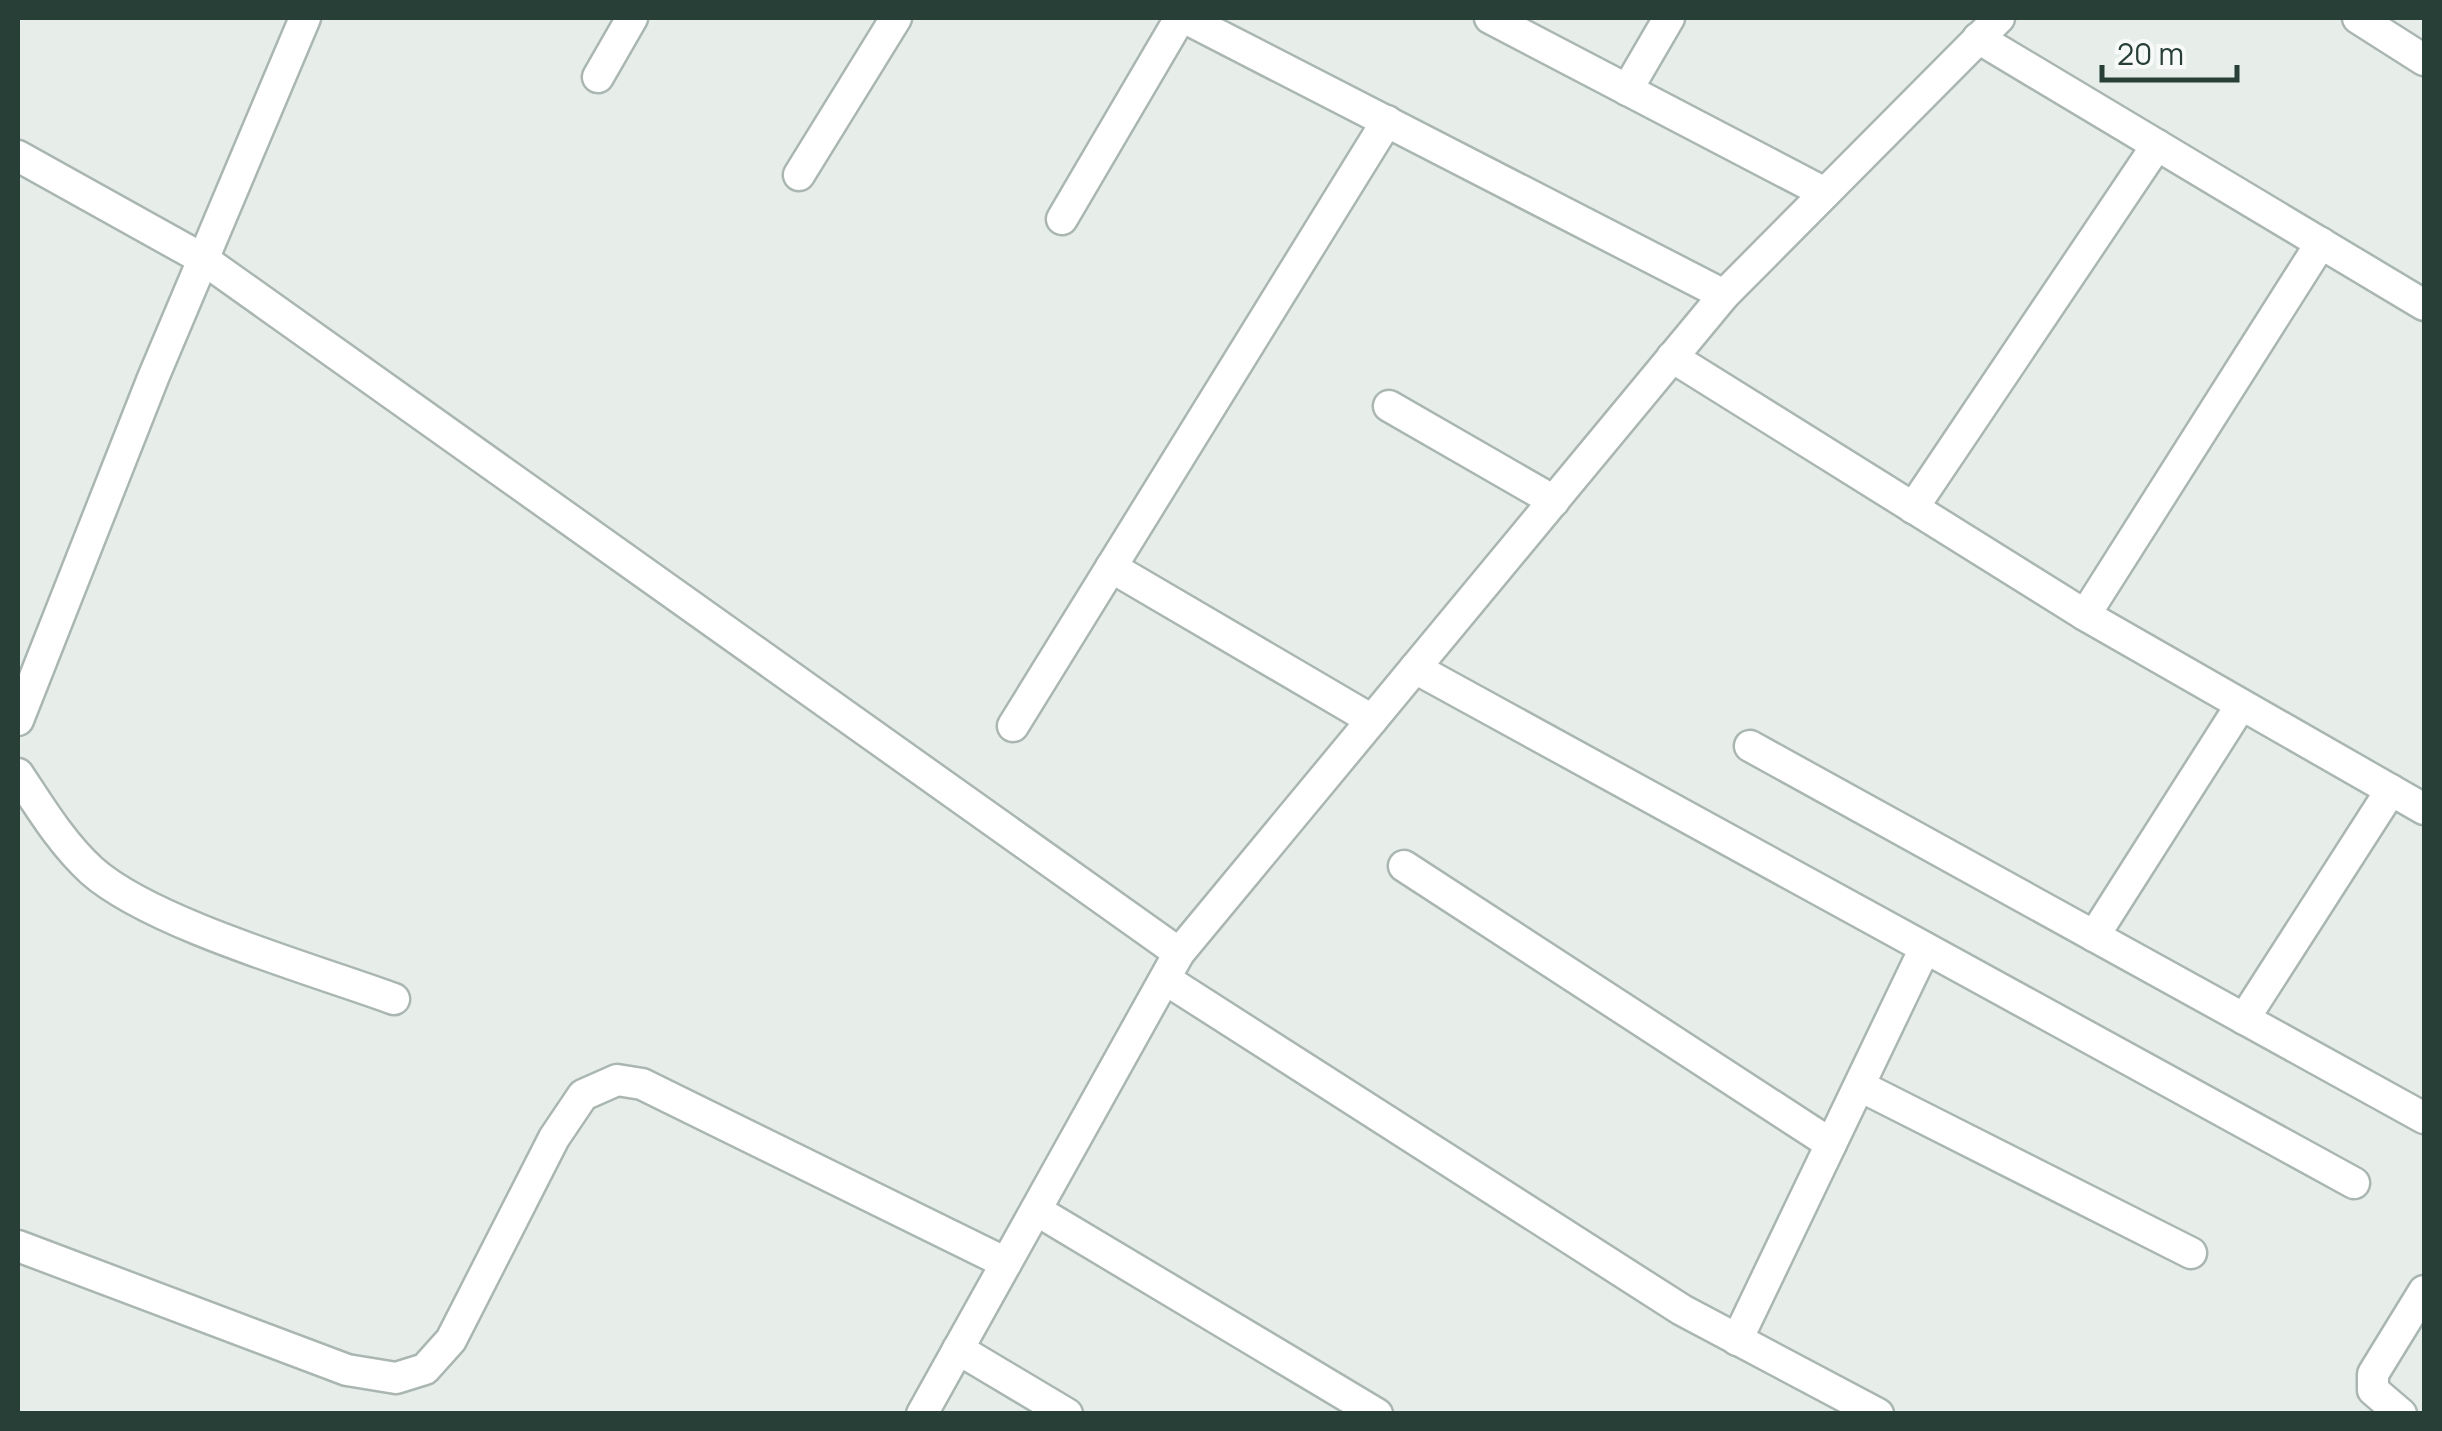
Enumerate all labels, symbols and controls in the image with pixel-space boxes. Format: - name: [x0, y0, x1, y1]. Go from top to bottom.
- scale bar: [2102, 20, 2237, 82]
- text: 20 m: [2117, 33, 2184, 74]

